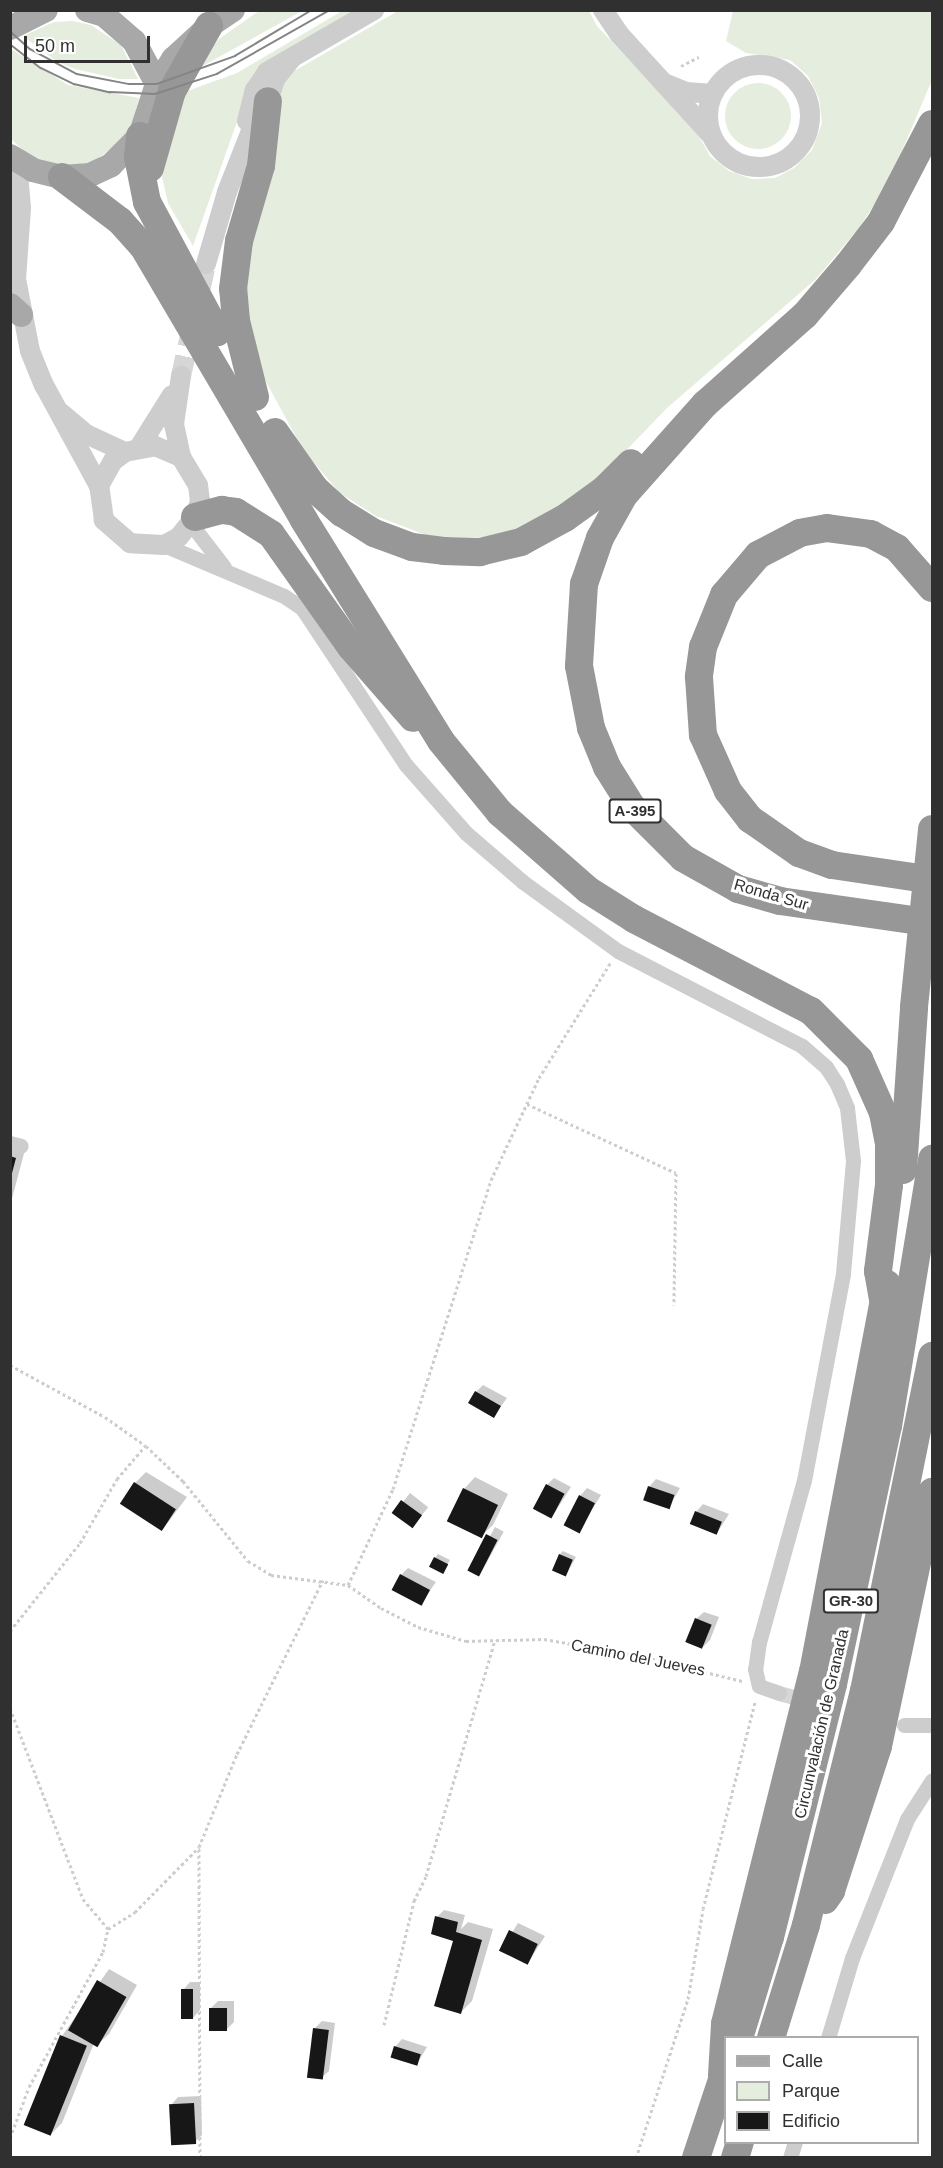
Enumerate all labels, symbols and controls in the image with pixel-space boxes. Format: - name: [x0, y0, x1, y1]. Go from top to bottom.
- scale bar: [27, 24, 153, 62]
- text: 50 m: [35, 36, 75, 56]
- road number: A-395: [608, 799, 662, 823]
- street label: Ronda Sur: [732, 875, 810, 915]
- road number: GR-30: [822, 1589, 880, 1613]
- street label: Circunvalación de Granada: [791, 1627, 853, 1821]
- street label: Camino del Jueves: [569, 1636, 707, 1680]
- legend: [724, 2036, 919, 2144]
- text: Calle: [782, 2051, 823, 2071]
- text: Parque: [782, 2081, 840, 2101]
- text: Edificio: [782, 2111, 840, 2131]

